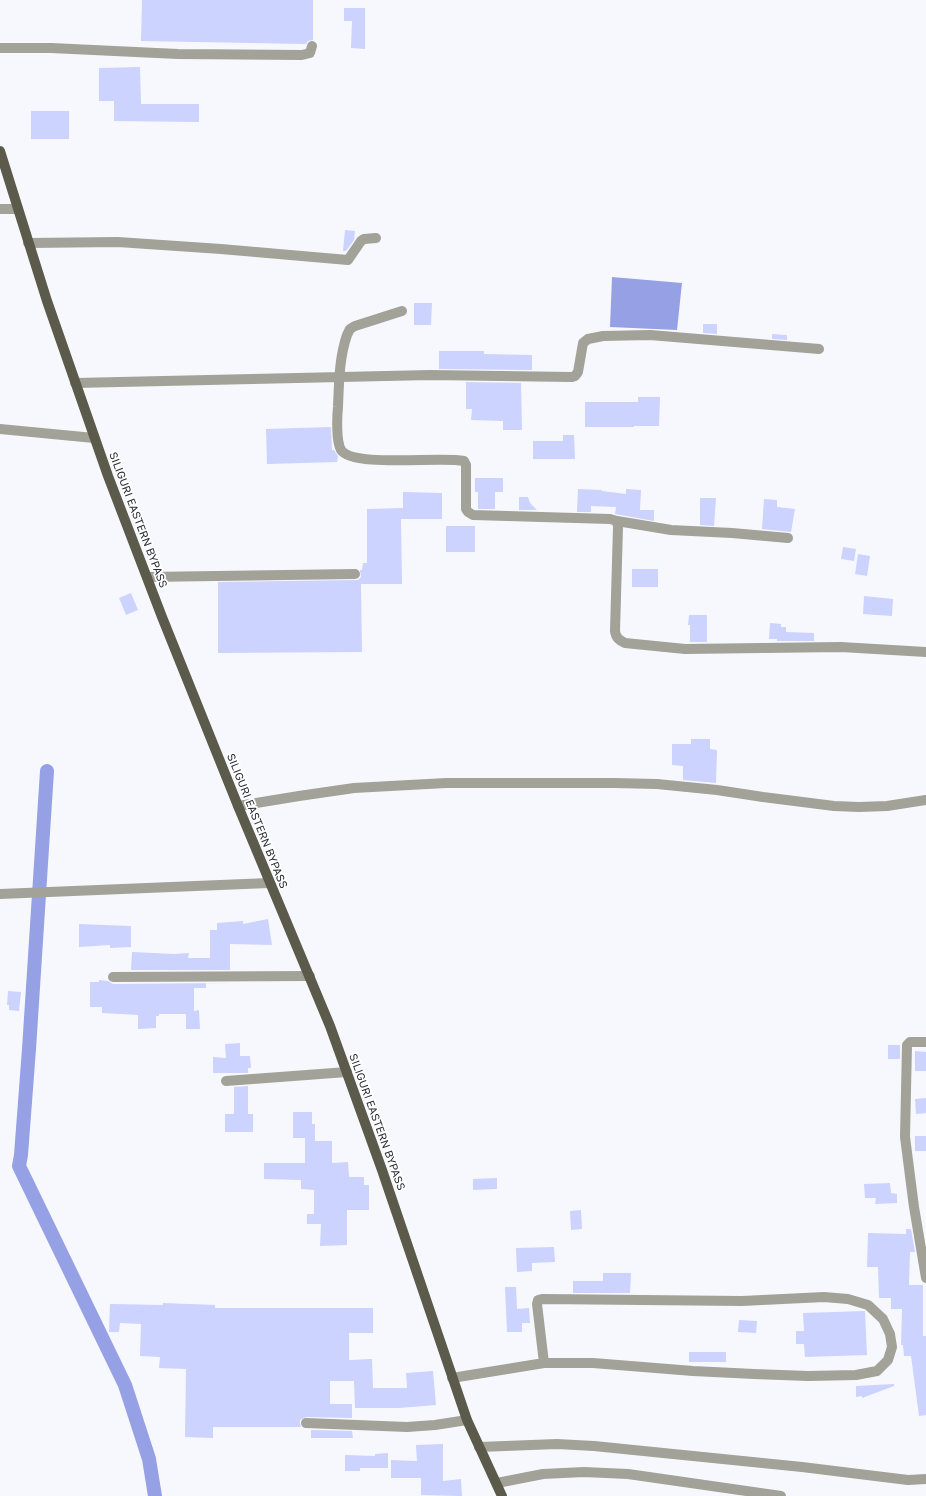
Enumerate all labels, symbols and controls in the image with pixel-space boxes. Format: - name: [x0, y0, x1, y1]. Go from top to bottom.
- street label: SILIGURI EASTERN BYPASS: [106, 450, 170, 590]
- street label: SILIGURI EASTERN BYPASS: [224, 752, 290, 890]
- street label: SILIGURI EASTERN BYPASS: [346, 1052, 408, 1192]

